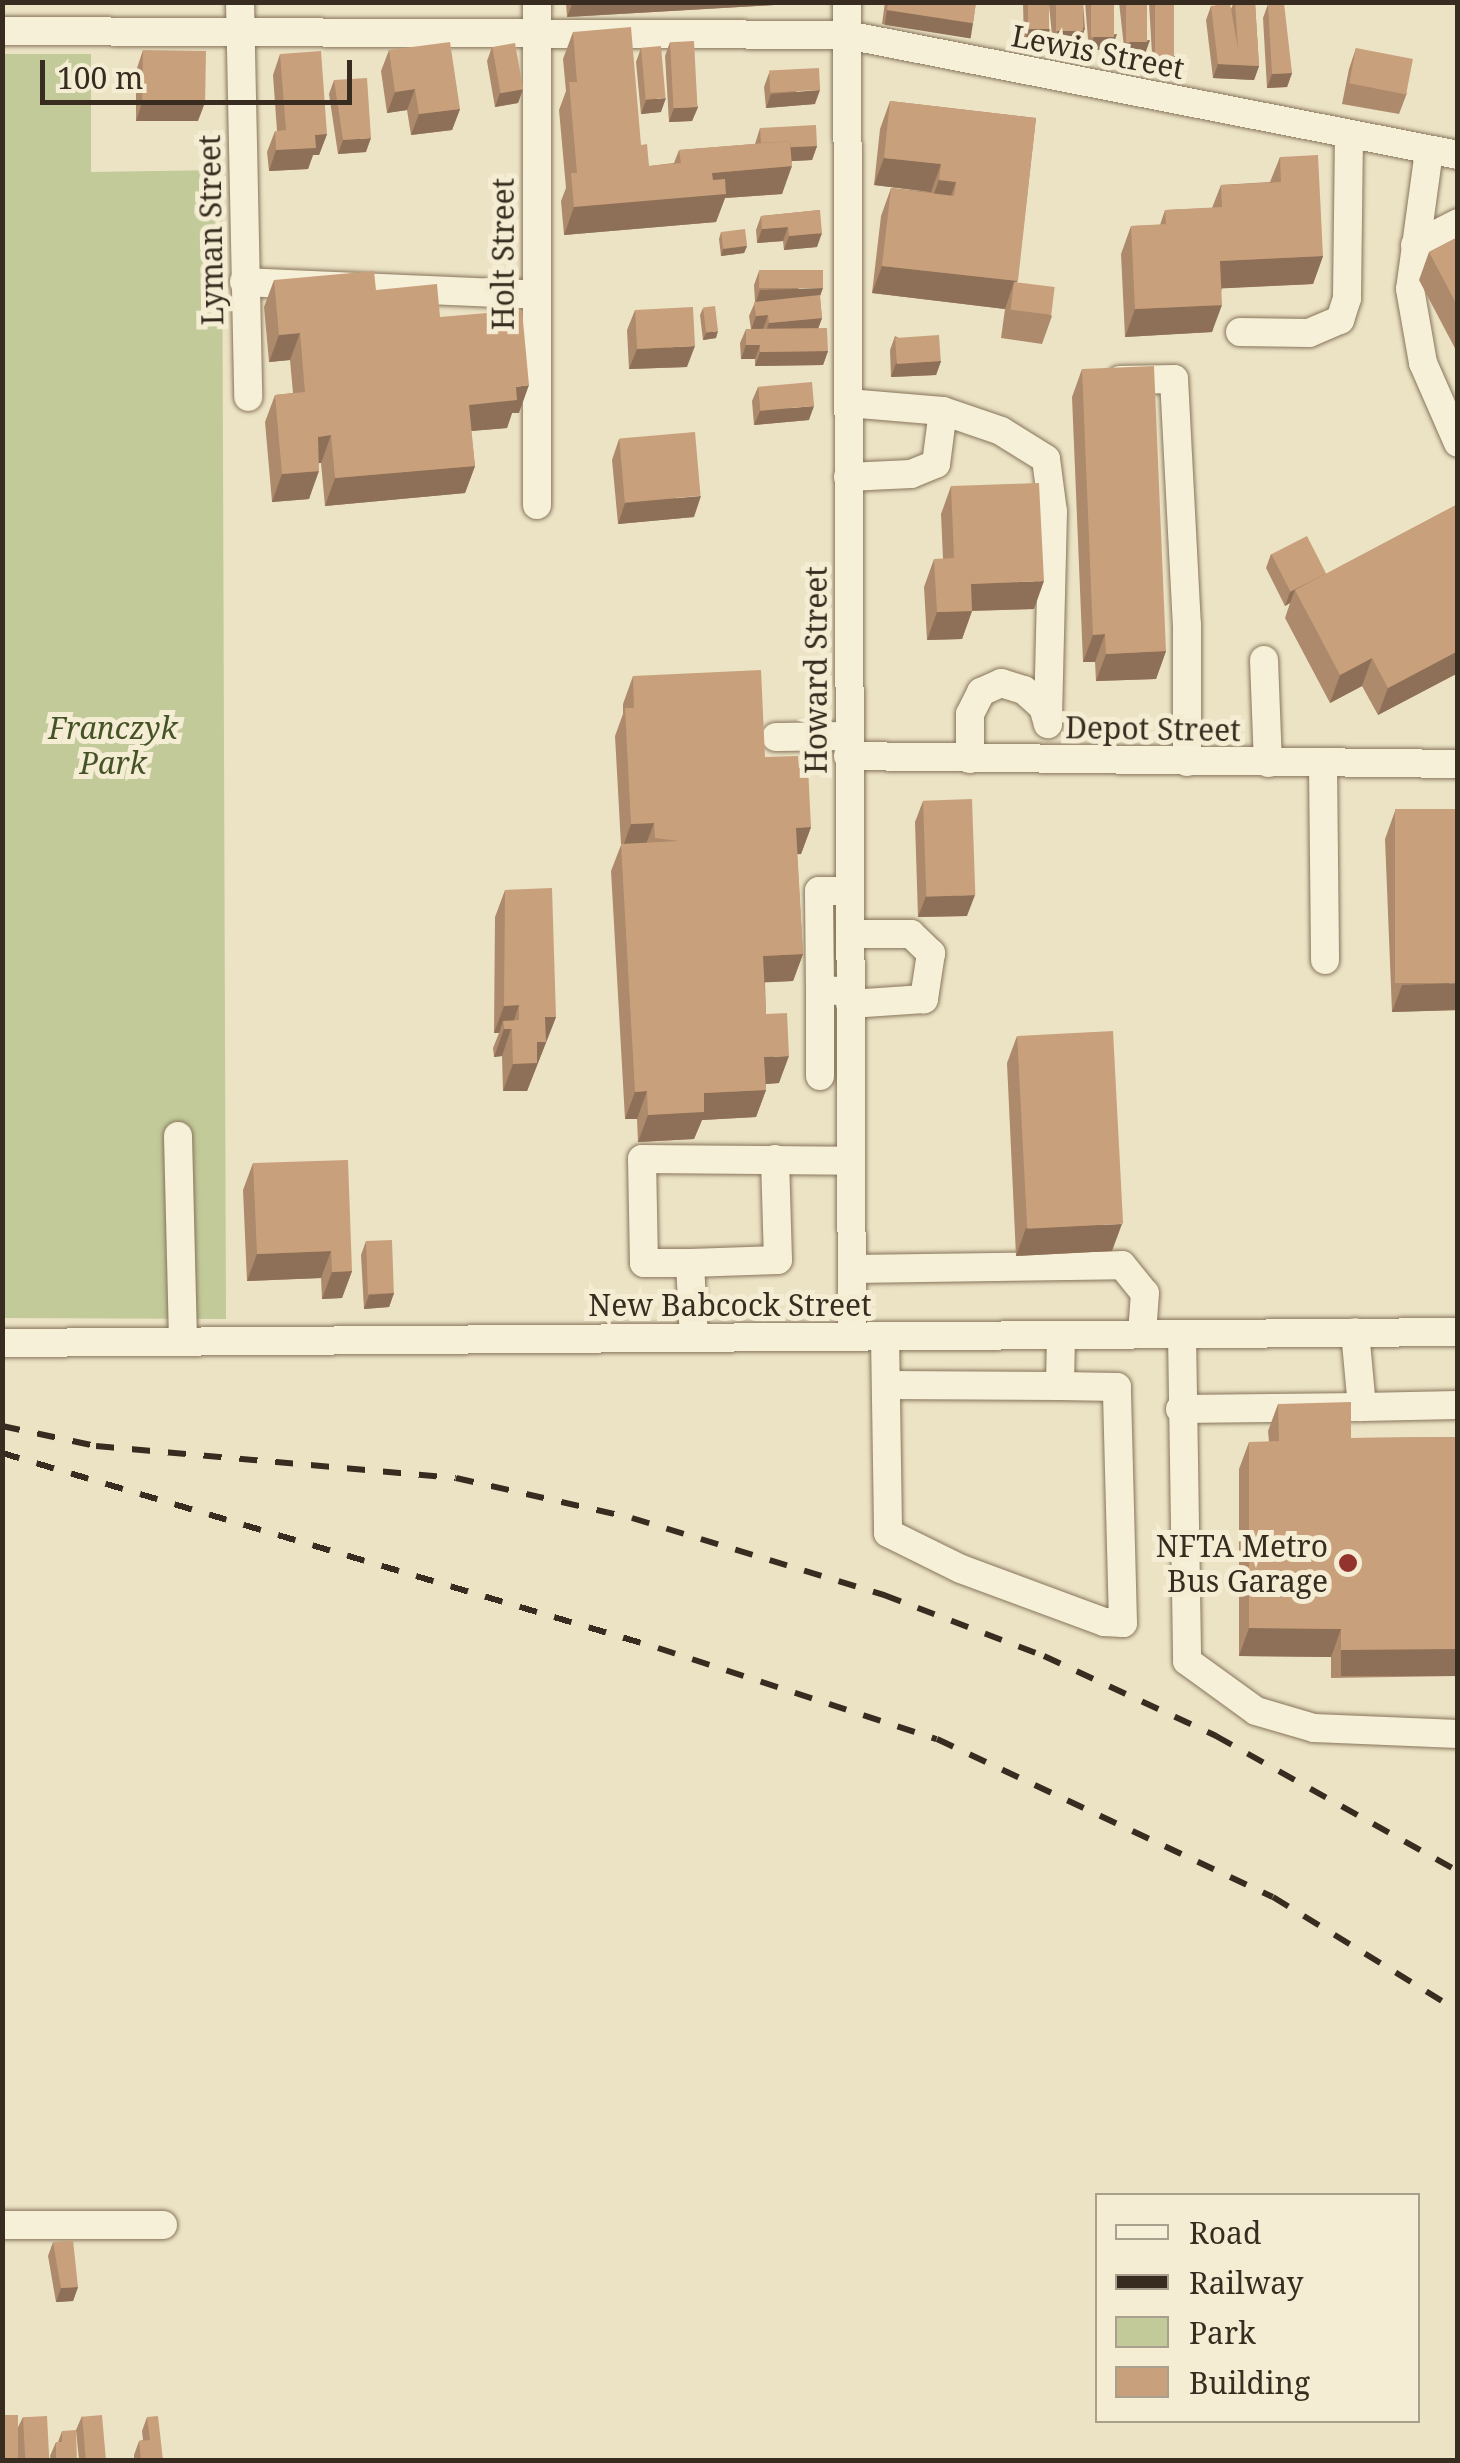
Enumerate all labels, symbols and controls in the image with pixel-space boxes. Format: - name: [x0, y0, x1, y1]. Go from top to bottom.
- street label: Lewis Street: [1009, 18, 1187, 86]
- scale bar: [45, 40, 358, 102]
- text: 100 m: [57, 57, 143, 98]
- street label: Lyman Street: [191, 134, 231, 326]
- street label: Holt Street: [485, 178, 521, 330]
- street label: Howard Street: [798, 566, 834, 774]
- street label: Depot Street: [1065, 709, 1241, 749]
- park label: Franczyk Park: [48, 710, 178, 780]
- street label: New Babcock Street: [588, 1287, 872, 1323]
- place label: NFTA Metro Bus Garage: [1156, 1528, 1328, 1598]
- marker: NFTA Metro Bus Garage: [1337, 1552, 1359, 1574]
- legend: [1095, 2193, 1420, 2423]
- text: Road: [1189, 2212, 1261, 2253]
- text: Railway: [1189, 2262, 1304, 2303]
- text: Park: [1189, 2312, 1256, 2353]
- text: Building: [1189, 2362, 1310, 2403]

